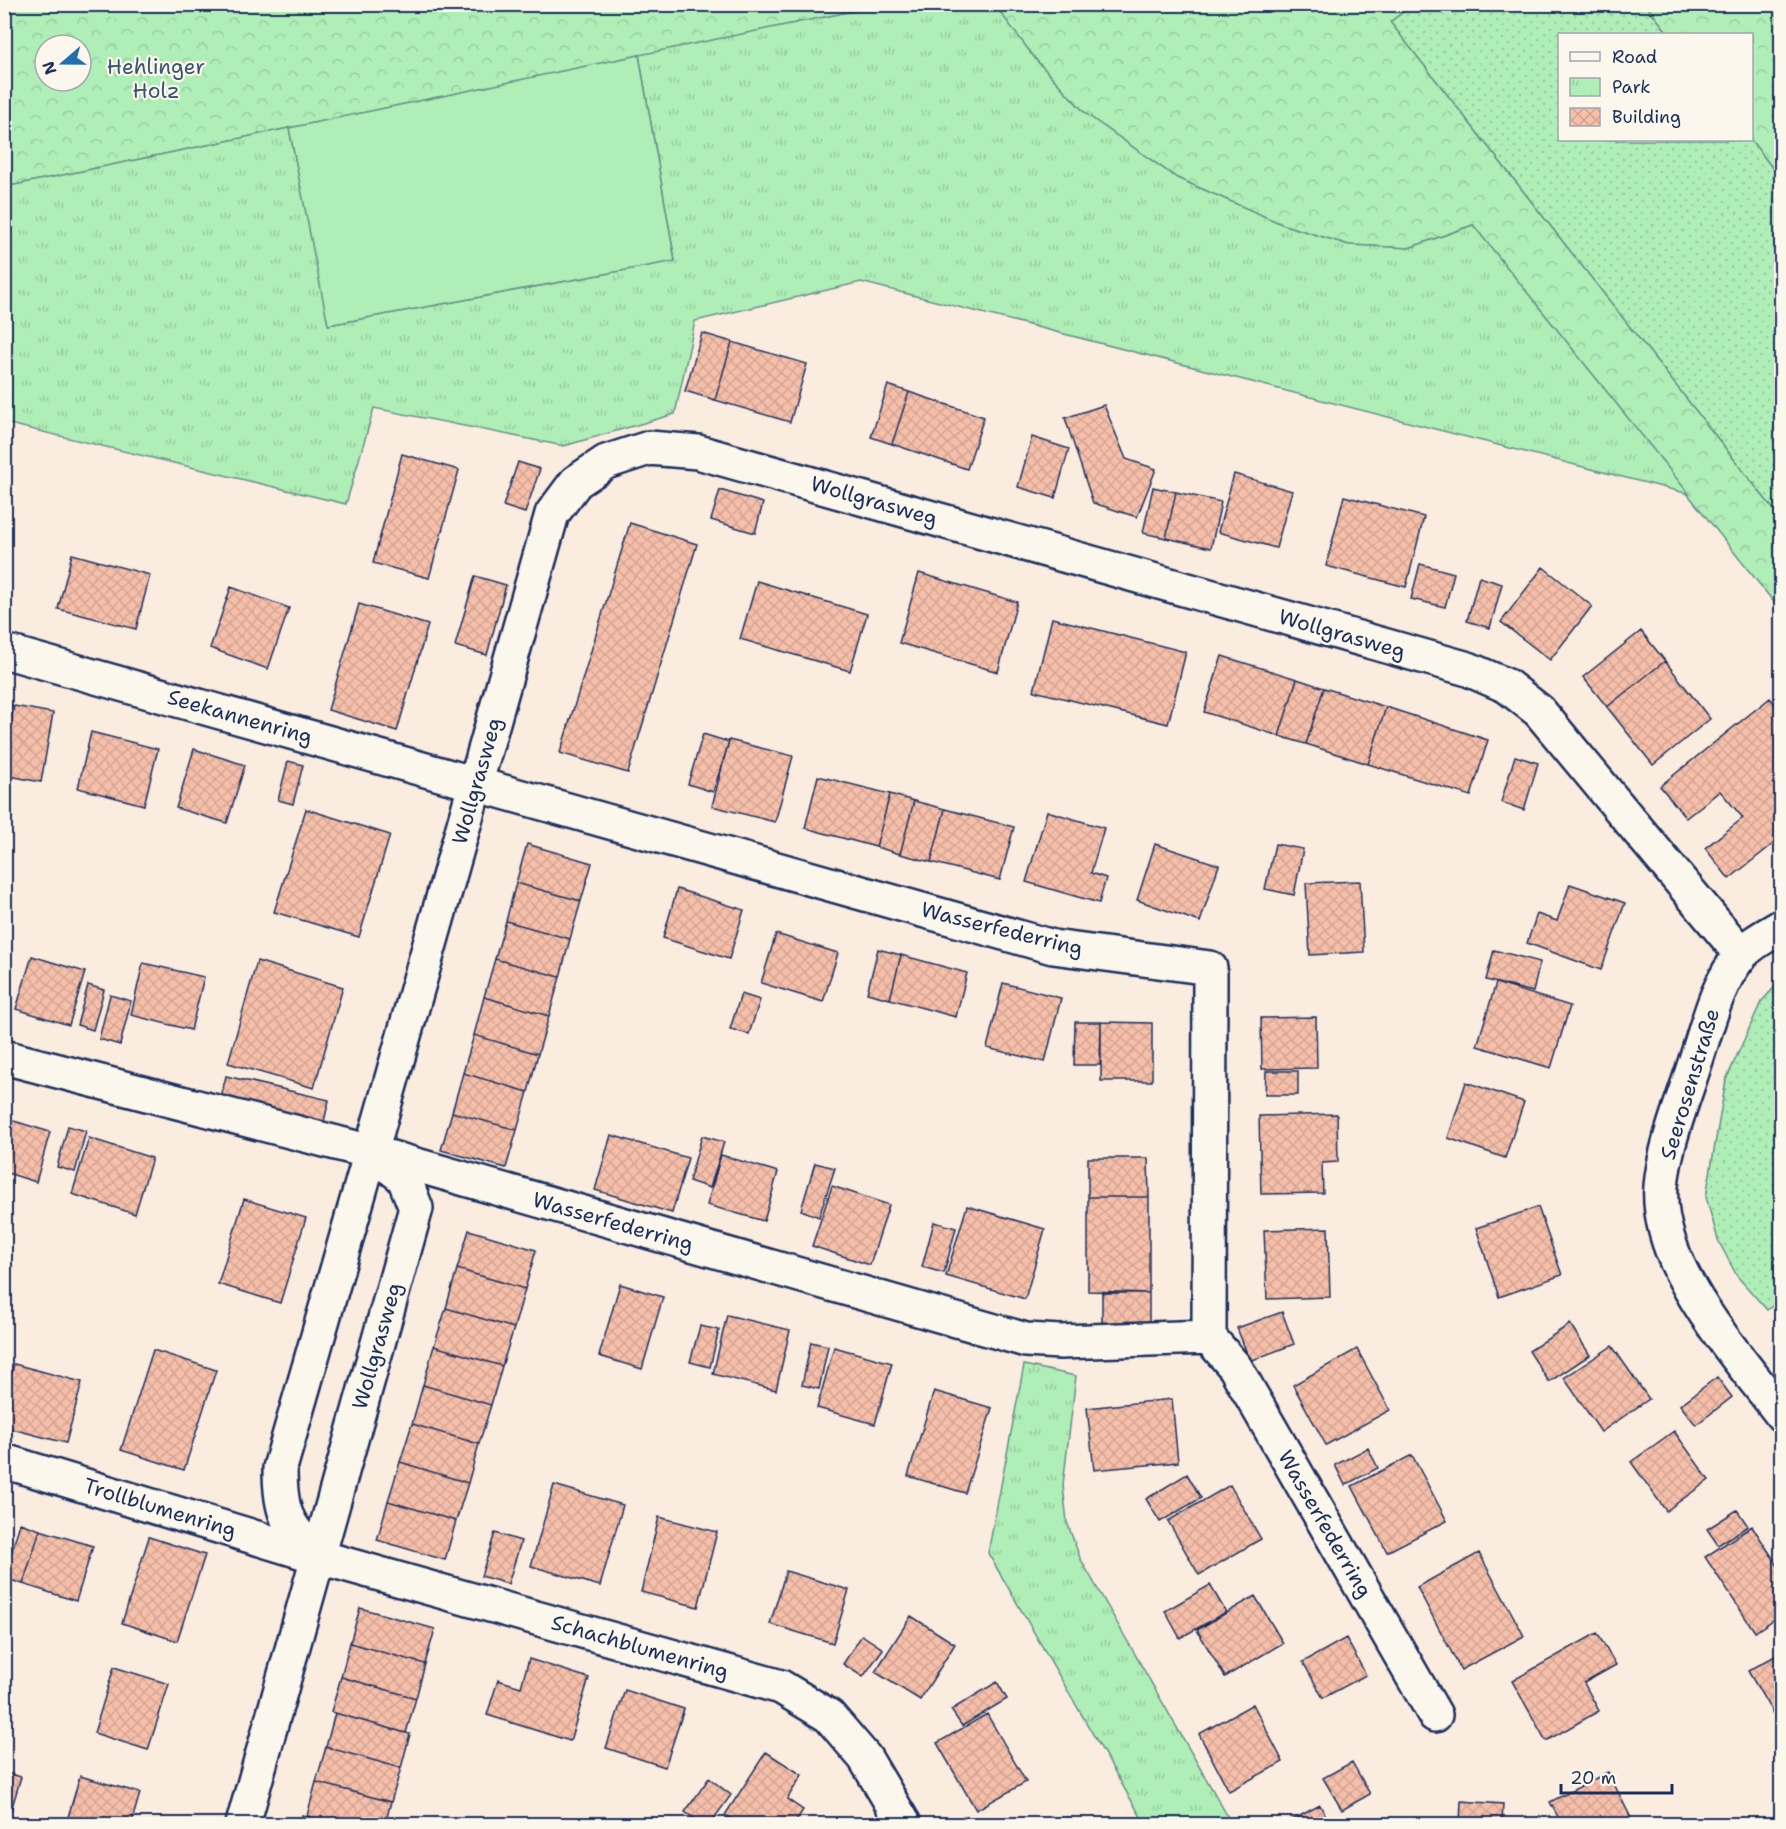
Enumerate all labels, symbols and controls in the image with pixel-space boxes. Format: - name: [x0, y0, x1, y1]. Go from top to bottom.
- north arrow: [33, 33, 93, 93]
- legend: [1558, 33, 1753, 141]
- text: Road: [1612, 45, 1657, 69]
- park label: Hehlinger Holz: [107, 53, 205, 105]
- text: N: [37, 58, 61, 78]
- text: Park: [1612, 75, 1651, 99]
- text: Building: [1612, 105, 1681, 129]
- street label: Wollgrasweg: [807, 470, 941, 532]
- street label: Wollgrasweg: [1275, 603, 1409, 665]
- street label: Seekannenring: [164, 683, 316, 751]
- street label: Wollgrasweg: [446, 714, 508, 848]
- street label: Wasserfederring: [918, 895, 1086, 963]
- street label: Seerosenstraße: [1654, 1005, 1726, 1163]
- street label: Wasserfederring: [529, 1186, 697, 1258]
- street label: Wollgrasweg: [346, 1279, 408, 1413]
- street label: Wasserfederring: [1271, 1445, 1379, 1603]
- street label: Trollblumenring: [80, 1471, 240, 1545]
- street label: Schachblumenring: [548, 1608, 732, 1686]
- scale bar: [1561, 1757, 1672, 1795]
- text: 20 m: [1570, 1766, 1616, 1790]

